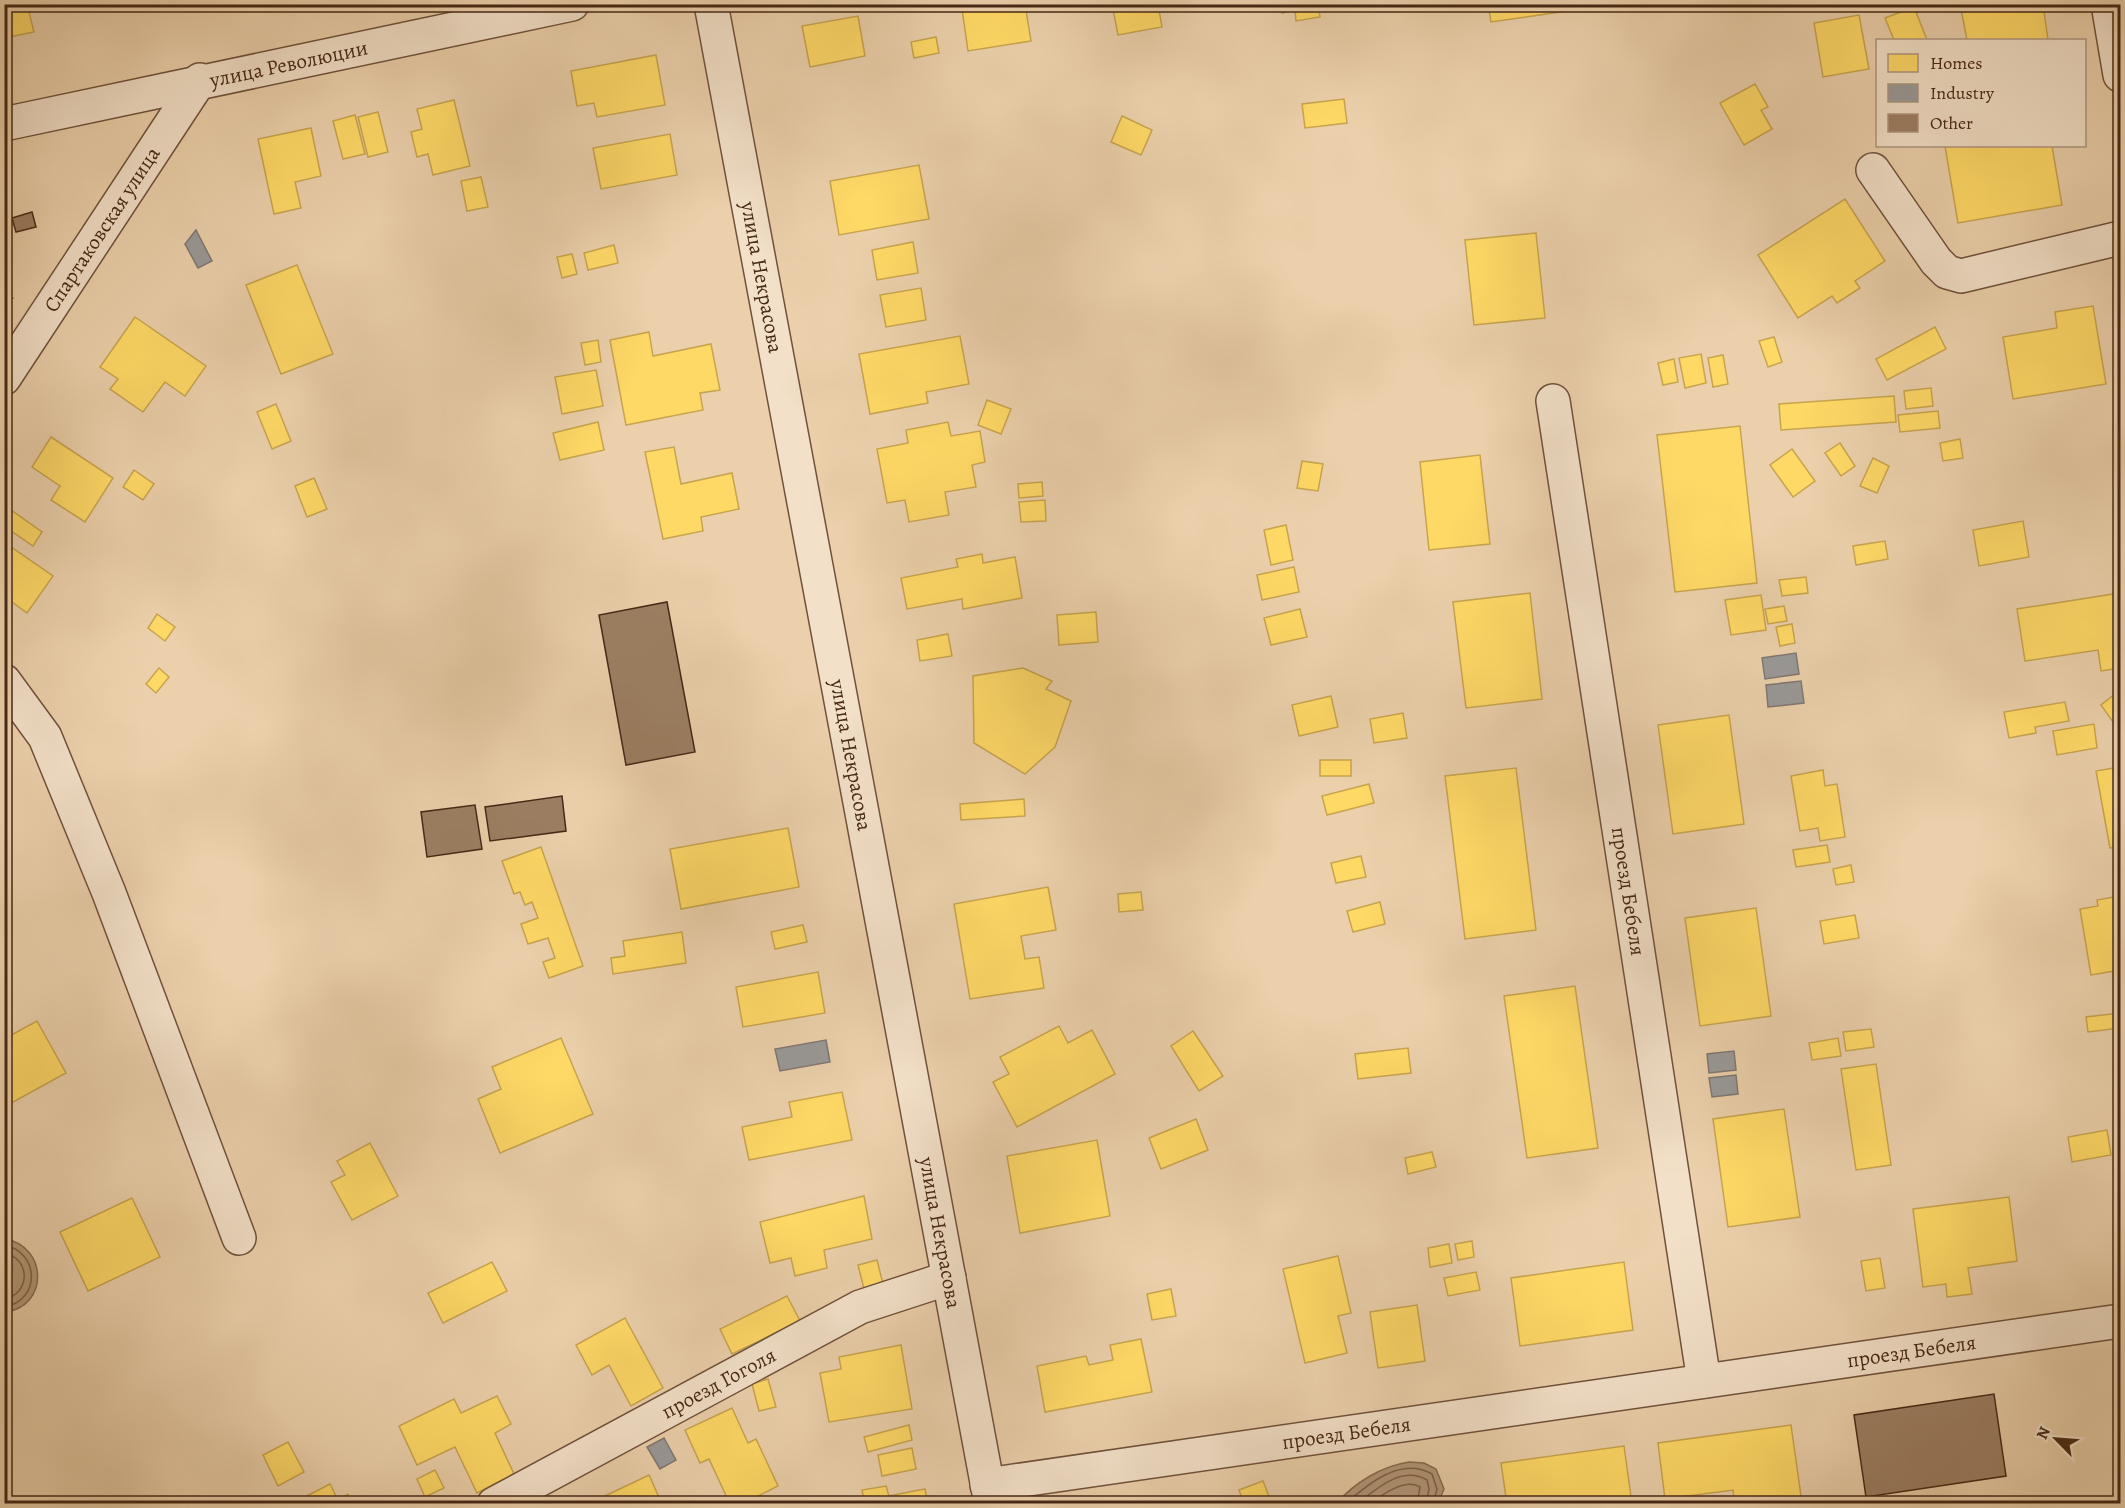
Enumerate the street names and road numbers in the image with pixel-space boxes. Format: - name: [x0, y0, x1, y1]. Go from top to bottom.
- street label: улица Революции: [206, 34, 370, 94]
- street label: Спартаковская улица: [37, 141, 167, 318]
- street label: улица Некрасова: [734, 198, 790, 356]
- street label: улица Некрасова: [823, 676, 879, 833]
- street label: проезд Бебеля: [1605, 825, 1652, 958]
- street label: улица Некрасова: [912, 1154, 968, 1311]
- street label: проезд Бебеля: [1845, 1328, 1978, 1374]
- street label: проезд Гоголя: [656, 1341, 781, 1425]
- street label: проезд Бебеля: [1280, 1410, 1413, 1456]

